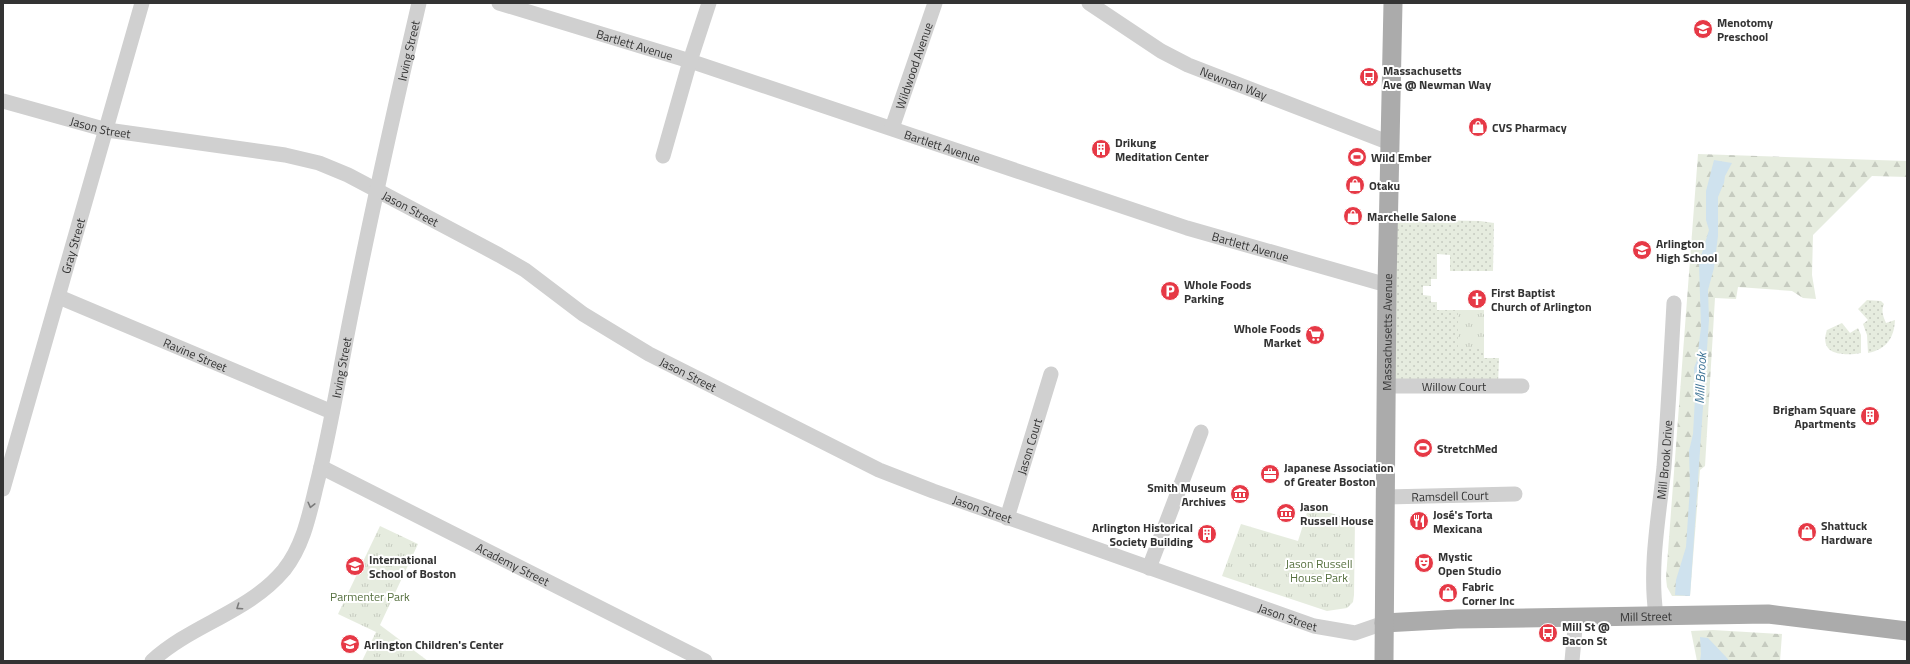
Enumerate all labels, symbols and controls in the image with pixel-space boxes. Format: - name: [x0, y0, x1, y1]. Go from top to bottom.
- place label: Menotomy Preschool: [1717, 13, 1773, 46]
- street label: Irving Street: [392, 18, 424, 83]
- school or university icon: Menotomy Preschool: [1692, 18, 1714, 40]
- street label: Wildwood Avenue: [890, 20, 937, 112]
- street label: Bartlett Avenue: [594, 24, 676, 65]
- street label: Newman Way: [1197, 61, 1270, 104]
- place label: Massachusetts Ave @ Newman Way: [1383, 61, 1491, 94]
- bus stop icon: Massachusetts Ave @ Newman Way: [1358, 66, 1380, 88]
- street label: Jason Street: [68, 111, 133, 143]
- shop icon: CVS Pharmacy: [1467, 116, 1489, 138]
- place label: CVS Pharmacy: [1492, 118, 1567, 137]
- street label: Bartlett Avenue: [902, 124, 983, 167]
- place label: Drikung Meditation Center: [1115, 133, 1209, 166]
- building icon: Drikung Meditation Center: [1090, 138, 1112, 160]
- sports icon: Wild Ember: [1346, 146, 1368, 168]
- place label: Wild Ember: [1371, 148, 1432, 167]
- shop icon: Otaku: [1344, 174, 1366, 196]
- place label: Otaku: [1369, 176, 1400, 195]
- street label: Jason Street: [379, 185, 443, 231]
- shop icon: Marchelle Salone: [1342, 205, 1364, 227]
- place label: Marchelle Salone: [1367, 207, 1456, 226]
- street label: Gray Street: [56, 215, 90, 276]
- street label: Bartlett Avenue: [1210, 226, 1291, 266]
- place label: Arlington High School: [1656, 234, 1717, 267]
- school or university icon: Arlington High School: [1631, 239, 1653, 261]
- street label: Massachusetts Avenue: [1377, 273, 1397, 391]
- place label: Whole Foods Parking: [1184, 275, 1252, 308]
- parking icon: Whole Foods Parking: [1159, 280, 1181, 302]
- place label: First Baptist Church of Arlington: [1491, 283, 1592, 316]
- church icon: First Baptist Church of Arlington: [1466, 288, 1488, 310]
- place label: Whole Foods Market: [1234, 319, 1302, 352]
- supermarket icon: Whole Foods Market: [1304, 324, 1326, 346]
- street label: Ravine Street: [160, 333, 231, 377]
- street label: Irving Street: [326, 335, 356, 400]
- water label: Mill Brook: [1689, 350, 1711, 404]
- street label: Jason Street: [657, 352, 721, 397]
- street label: Willow Court: [1422, 377, 1487, 396]
- place label: Brigham Square Apartments: [1773, 400, 1856, 433]
- building icon: Brigham Square Apartments: [1859, 405, 1881, 427]
- street label: Jason Court: [1011, 415, 1047, 477]
- street label: Mill Brook Drive: [1651, 419, 1677, 500]
- sports icon: StretchMed: [1412, 437, 1434, 459]
- place label: StretchMed: [1437, 439, 1498, 458]
- place label: Japanese Association of Greater Boston: [1284, 458, 1394, 491]
- office icon: Japanese Association of Greater Boston: [1259, 463, 1281, 485]
- place label: Smith Museum Archives: [1147, 478, 1226, 511]
- museum icon: Smith Museum Archives: [1229, 483, 1251, 505]
- street label: Ramsdell Court: [1411, 485, 1490, 506]
- street label: Jason Street: [950, 489, 1015, 528]
- place label: Jason Russell House: [1300, 497, 1374, 530]
- one-way arrow: [308, 502, 316, 508]
- museum icon: Jason Russell House: [1275, 502, 1297, 524]
- place label: José's Torta Mexicana: [1433, 505, 1493, 538]
- restaurant icon: José's Torta Mexicana: [1408, 510, 1430, 532]
- place label: Shattuck Hardware: [1821, 516, 1872, 549]
- place label: Arlington Historical Society Building: [1092, 518, 1194, 551]
- shop icon: Shattuck Hardware: [1796, 521, 1818, 543]
- building icon: Arlington Historical Society Building: [1196, 523, 1218, 545]
- street label: Academy Street: [473, 537, 554, 591]
- place label: Mystic Open Studio: [1438, 547, 1501, 580]
- place label: International School of Boston: [369, 550, 456, 583]
- theatre icon: Mystic Open Studio: [1413, 552, 1435, 574]
- park label: Jason Russell House Park: [1286, 554, 1352, 587]
- school or university icon: International School of Boston: [344, 555, 366, 577]
- place label: Fabric Corner Inc: [1462, 577, 1515, 610]
- shop icon: Fabric Corner Inc: [1437, 582, 1459, 604]
- park label: Parmenter Park: [330, 587, 410, 606]
- street label: Jason Street: [1256, 598, 1319, 636]
- one-way arrow: [236, 602, 243, 610]
- street label: Mill Street: [1620, 606, 1673, 626]
- place label: Mill St @ Bacon St: [1562, 617, 1610, 650]
- bus stop icon: Mill St @ Bacon St: [1537, 622, 1559, 644]
- school or university icon: Arlington Children's Center: [339, 633, 361, 655]
- place label: Arlington Children's Center: [364, 635, 504, 654]

